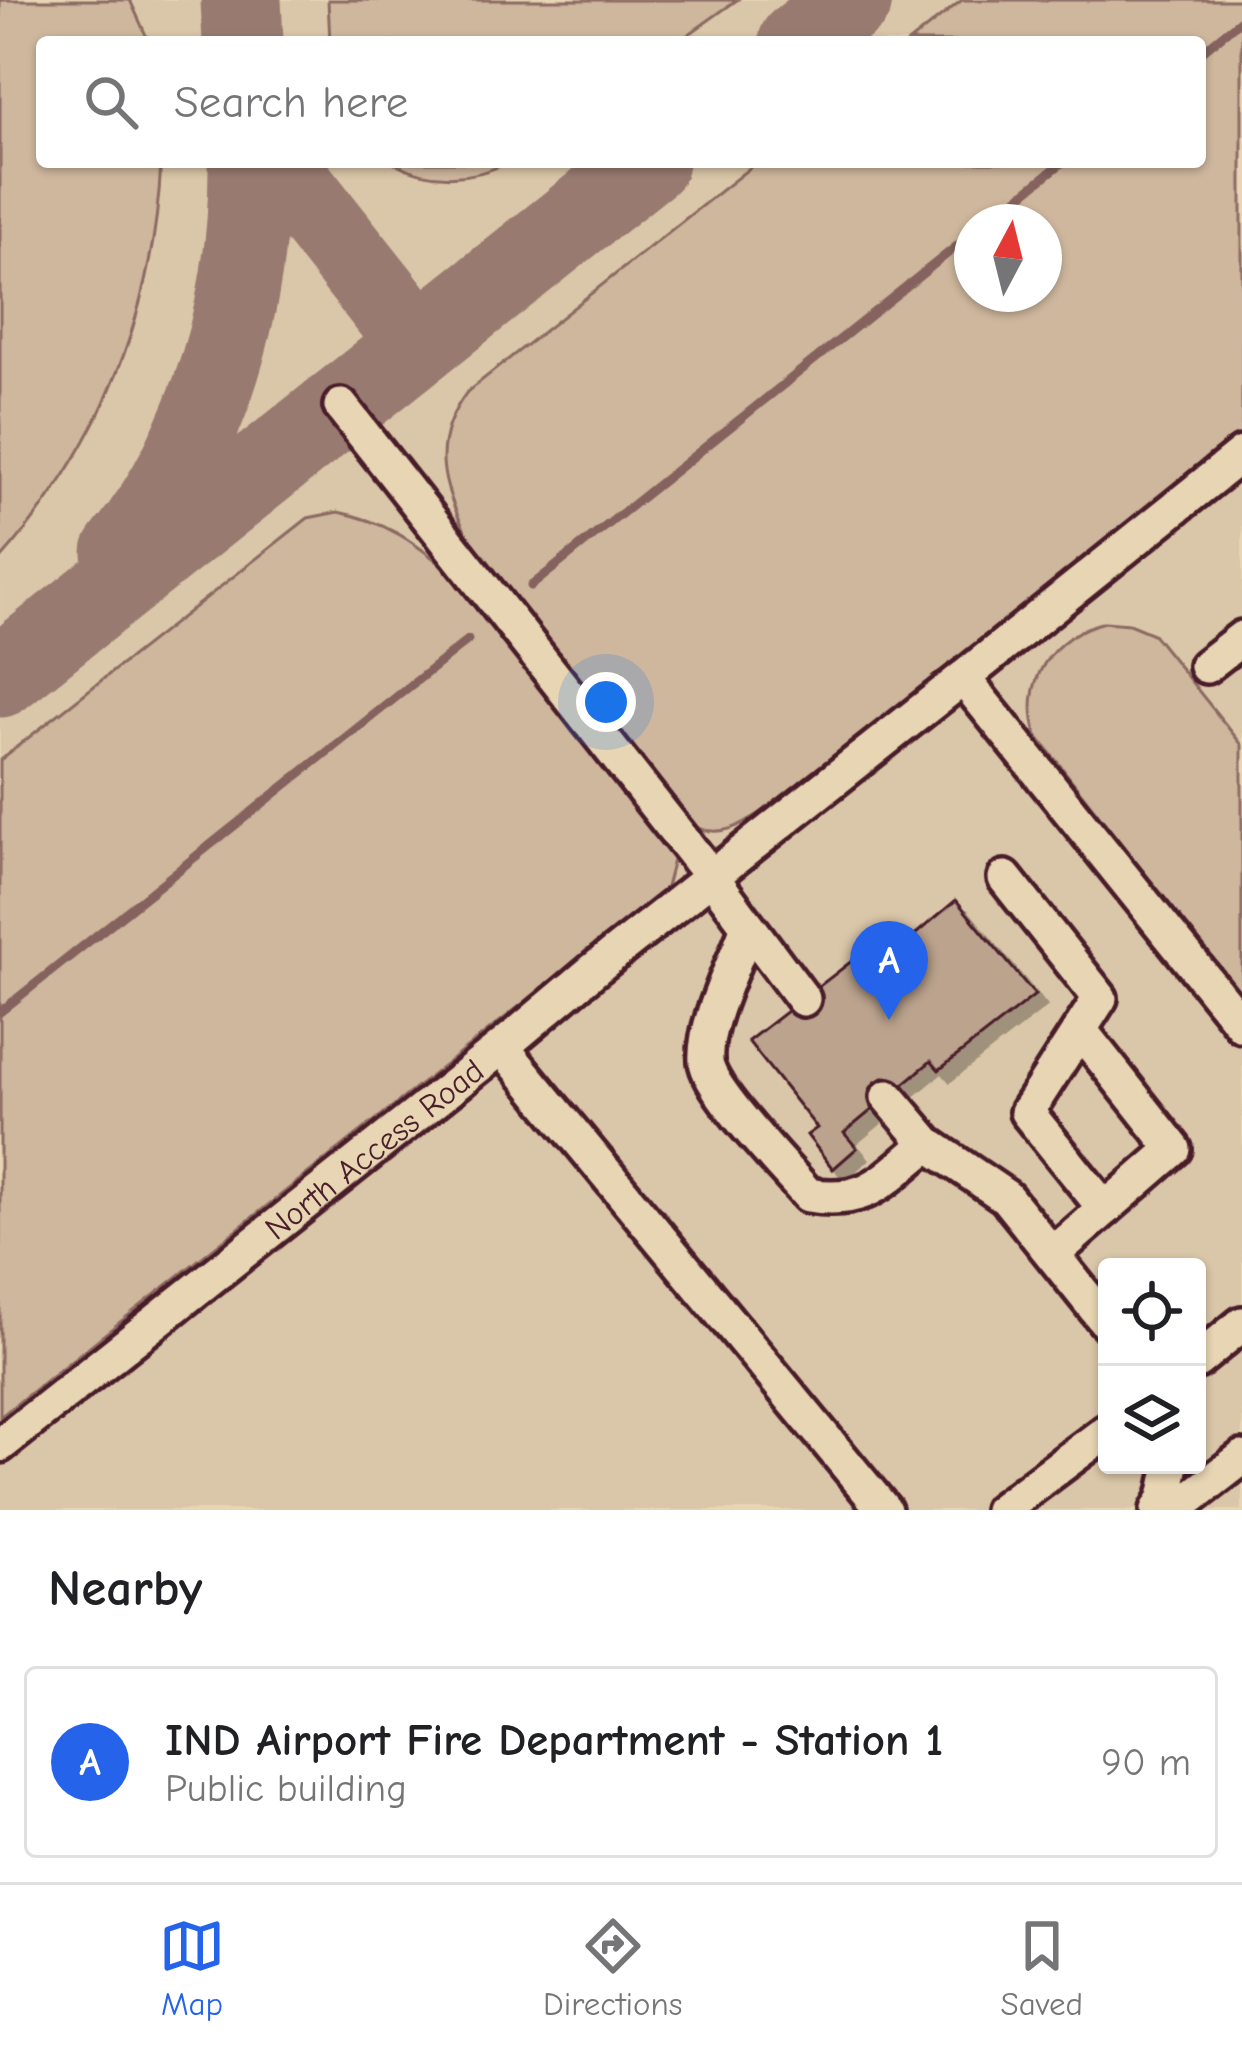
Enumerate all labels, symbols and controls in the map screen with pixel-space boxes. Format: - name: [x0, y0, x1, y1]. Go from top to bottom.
- search box: [36, 36, 1206, 168]
- icon: search: [78, 69, 144, 135]
- text: Search here: [174, 76, 408, 128]
- north arrow: [954, 204, 1062, 312]
- your location: [576, 672, 636, 732]
- pin: A: [850, 921, 928, 1020]
- street label: North Access Road: [258, 1051, 491, 1248]
- map controls: [1098, 1258, 1206, 1474]
- button: locate: [1098, 1258, 1206, 1366]
- button: layers: [1098, 1366, 1206, 1474]
- text: Nearby: [48, 1559, 202, 1618]
- text: IND Airport Fire Department - Station 1: [165, 1714, 943, 1766]
- text: A: [79, 1740, 101, 1785]
- text: 90 m: [1101, 1740, 1191, 1785]
- text: Public building: [165, 1766, 407, 1811]
- tab: Map: [159, 1913, 225, 2023]
- tab: Directions: [543, 1913, 683, 2023]
- tab: Saved: [1001, 1913, 1083, 2023]

